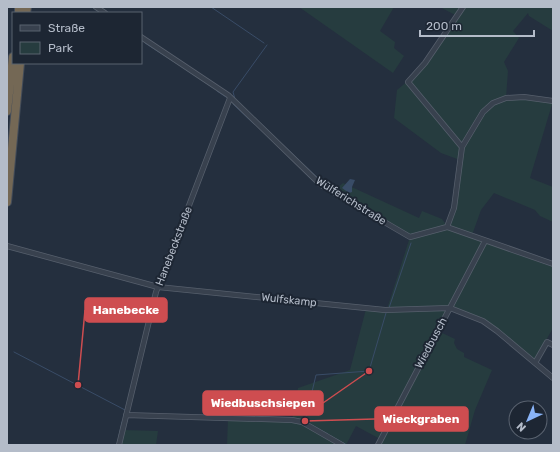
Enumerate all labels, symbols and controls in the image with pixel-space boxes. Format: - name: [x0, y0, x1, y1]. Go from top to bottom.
- legend: [12, 12, 142, 64]
- scale bar: [420, 12, 534, 38]
- text: 200 m: [426, 19, 462, 33]
- text: Straße: [48, 21, 85, 35]
- text: Park: [48, 41, 74, 55]
- street label: Wülferichstraße: [313, 174, 389, 228]
- street label: Hanebeckstraße: [153, 205, 195, 287]
- street label: Wulfskamp: [261, 291, 317, 309]
- callout: Hanebecke: [85, 298, 167, 322]
- text: Hanebecke: [93, 303, 159, 317]
- street label: Wiedbusch: [412, 315, 450, 371]
- callout: Wiedbuschsiepen: [203, 391, 323, 415]
- text: Wiedbuschsiepen: [211, 396, 316, 410]
- north arrow: [508, 400, 548, 440]
- callout: Wieckgraben: [375, 407, 468, 431]
- text: Wieckgraben: [383, 412, 460, 426]
- text: N: [514, 419, 529, 434]

